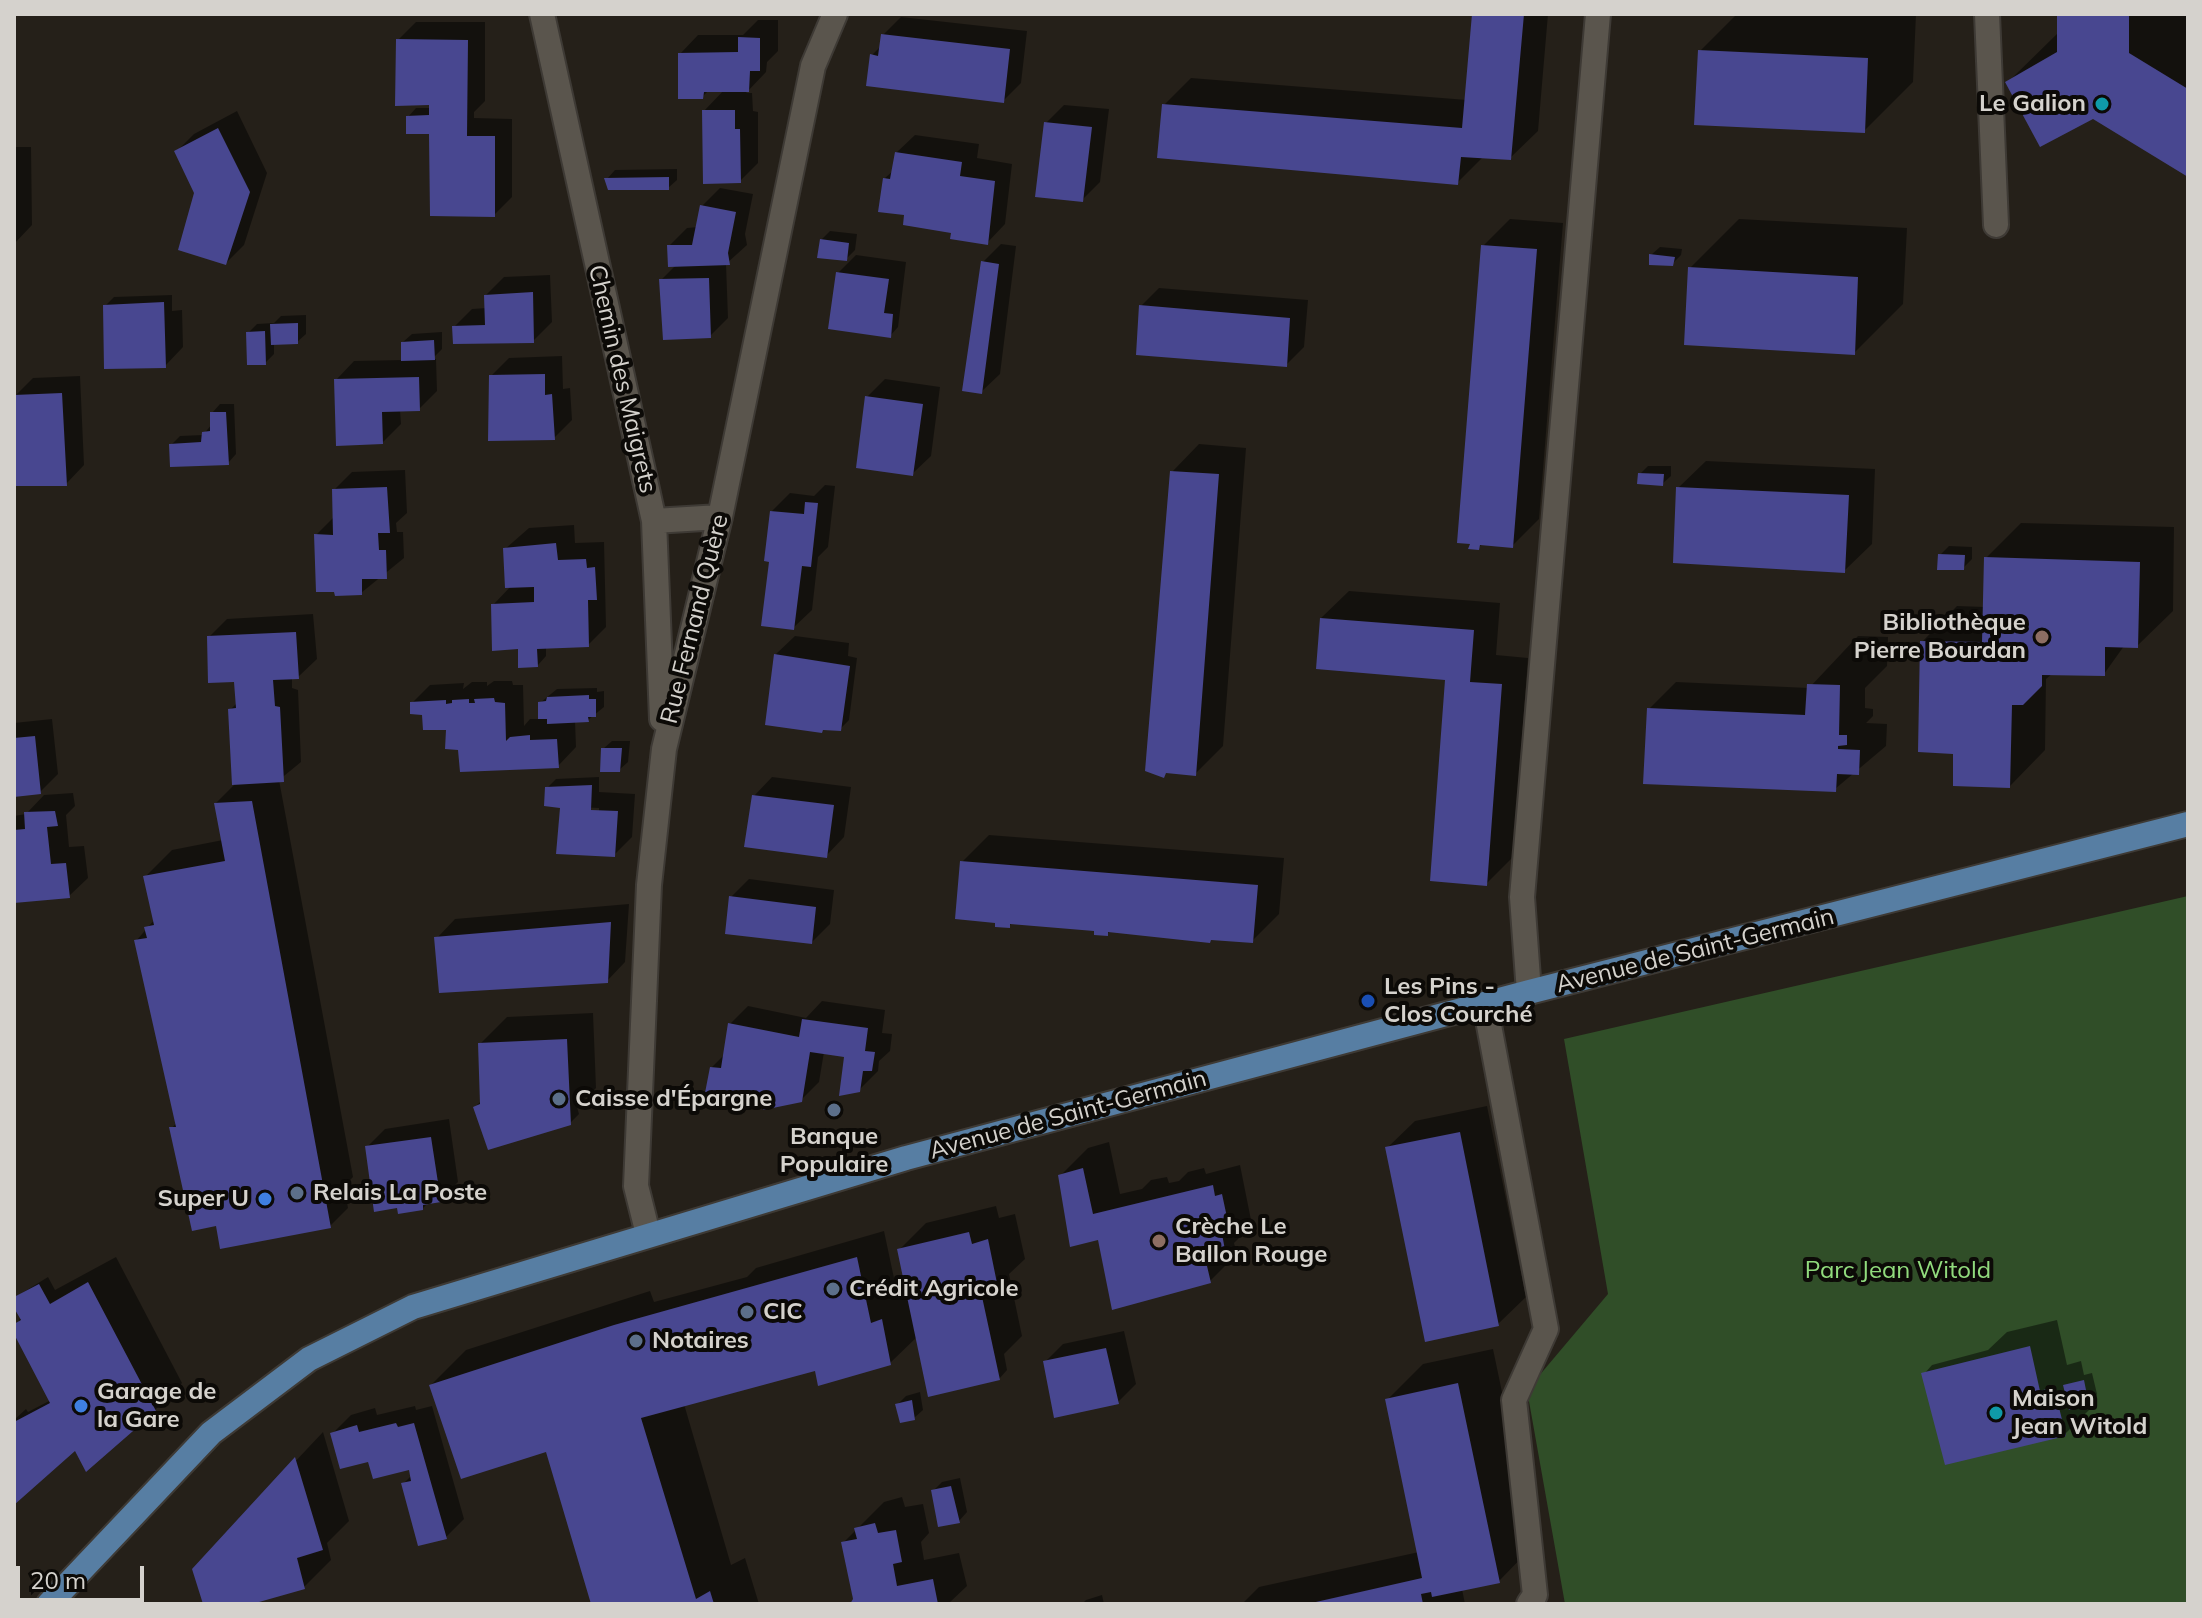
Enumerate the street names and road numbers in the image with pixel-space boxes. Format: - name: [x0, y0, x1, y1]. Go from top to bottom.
- street label: Chemin des Maigrets: [582, 262, 662, 496]
- street label: Rue Fernand Quère: [655, 511, 735, 727]
- street label: Avenue de Saint-Germain: [1553, 902, 1837, 1000]
- street label: Avenue de Saint-Germain: [926, 1064, 1210, 1166]

